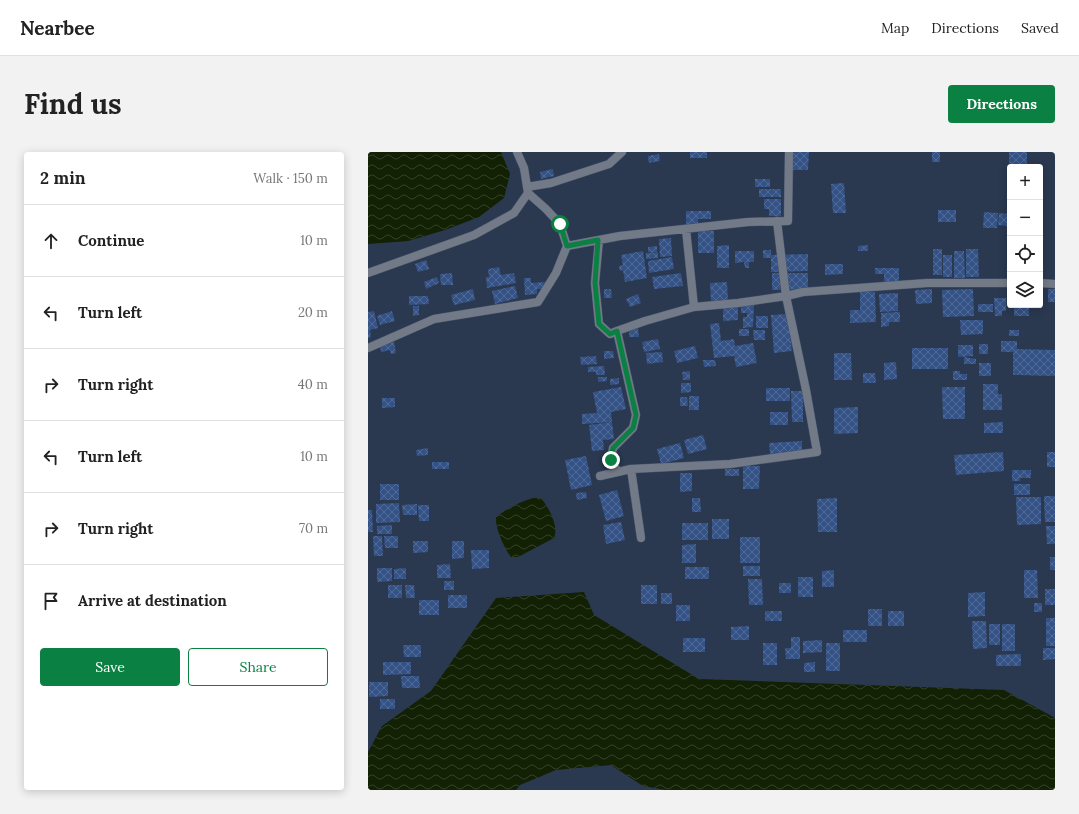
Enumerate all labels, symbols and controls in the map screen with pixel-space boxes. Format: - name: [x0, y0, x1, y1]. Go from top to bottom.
- text: Nearbee: [20, 16, 95, 40]
- text: Map: [881, 19, 909, 37]
- text: Directions: [931, 19, 999, 37]
- text: Saved: [1021, 19, 1059, 37]
- button: Directions: [948, 85, 1055, 123]
- text: Find us: [24, 86, 122, 122]
- map controls: [1007, 164, 1043, 308]
- button: +: [1007, 164, 1043, 200]
- text: 2 min: [40, 167, 86, 189]
- text: Walk · 150 m: [253, 170, 328, 187]
- button: −: [1007, 200, 1043, 236]
- route start: [551, 215, 569, 233]
- icon: ahead: [40, 230, 62, 252]
- text: Continue: [78, 231, 144, 250]
- text: 10 m: [300, 232, 328, 249]
- button: locate: [1007, 236, 1043, 272]
- button: layers: [1007, 272, 1043, 308]
- icon: left: [40, 302, 62, 324]
- text: Turn left: [78, 303, 142, 322]
- text: 20 m: [298, 304, 328, 321]
- icon: right: [40, 374, 62, 396]
- text: Turn right: [78, 375, 154, 394]
- text: 40 m: [298, 376, 328, 393]
- icon: left: [40, 446, 62, 468]
- text: Turn left: [78, 447, 142, 466]
- text: 10 m: [300, 448, 328, 465]
- route end: [602, 451, 620, 469]
- icon: right: [40, 518, 62, 540]
- text: Turn right: [78, 519, 154, 538]
- text: 70 m: [299, 520, 328, 537]
- icon: arrive: [40, 590, 62, 612]
- text: Arrive at destination: [78, 591, 227, 610]
- button: Save: [40, 648, 180, 686]
- button: Share: [188, 648, 328, 686]

